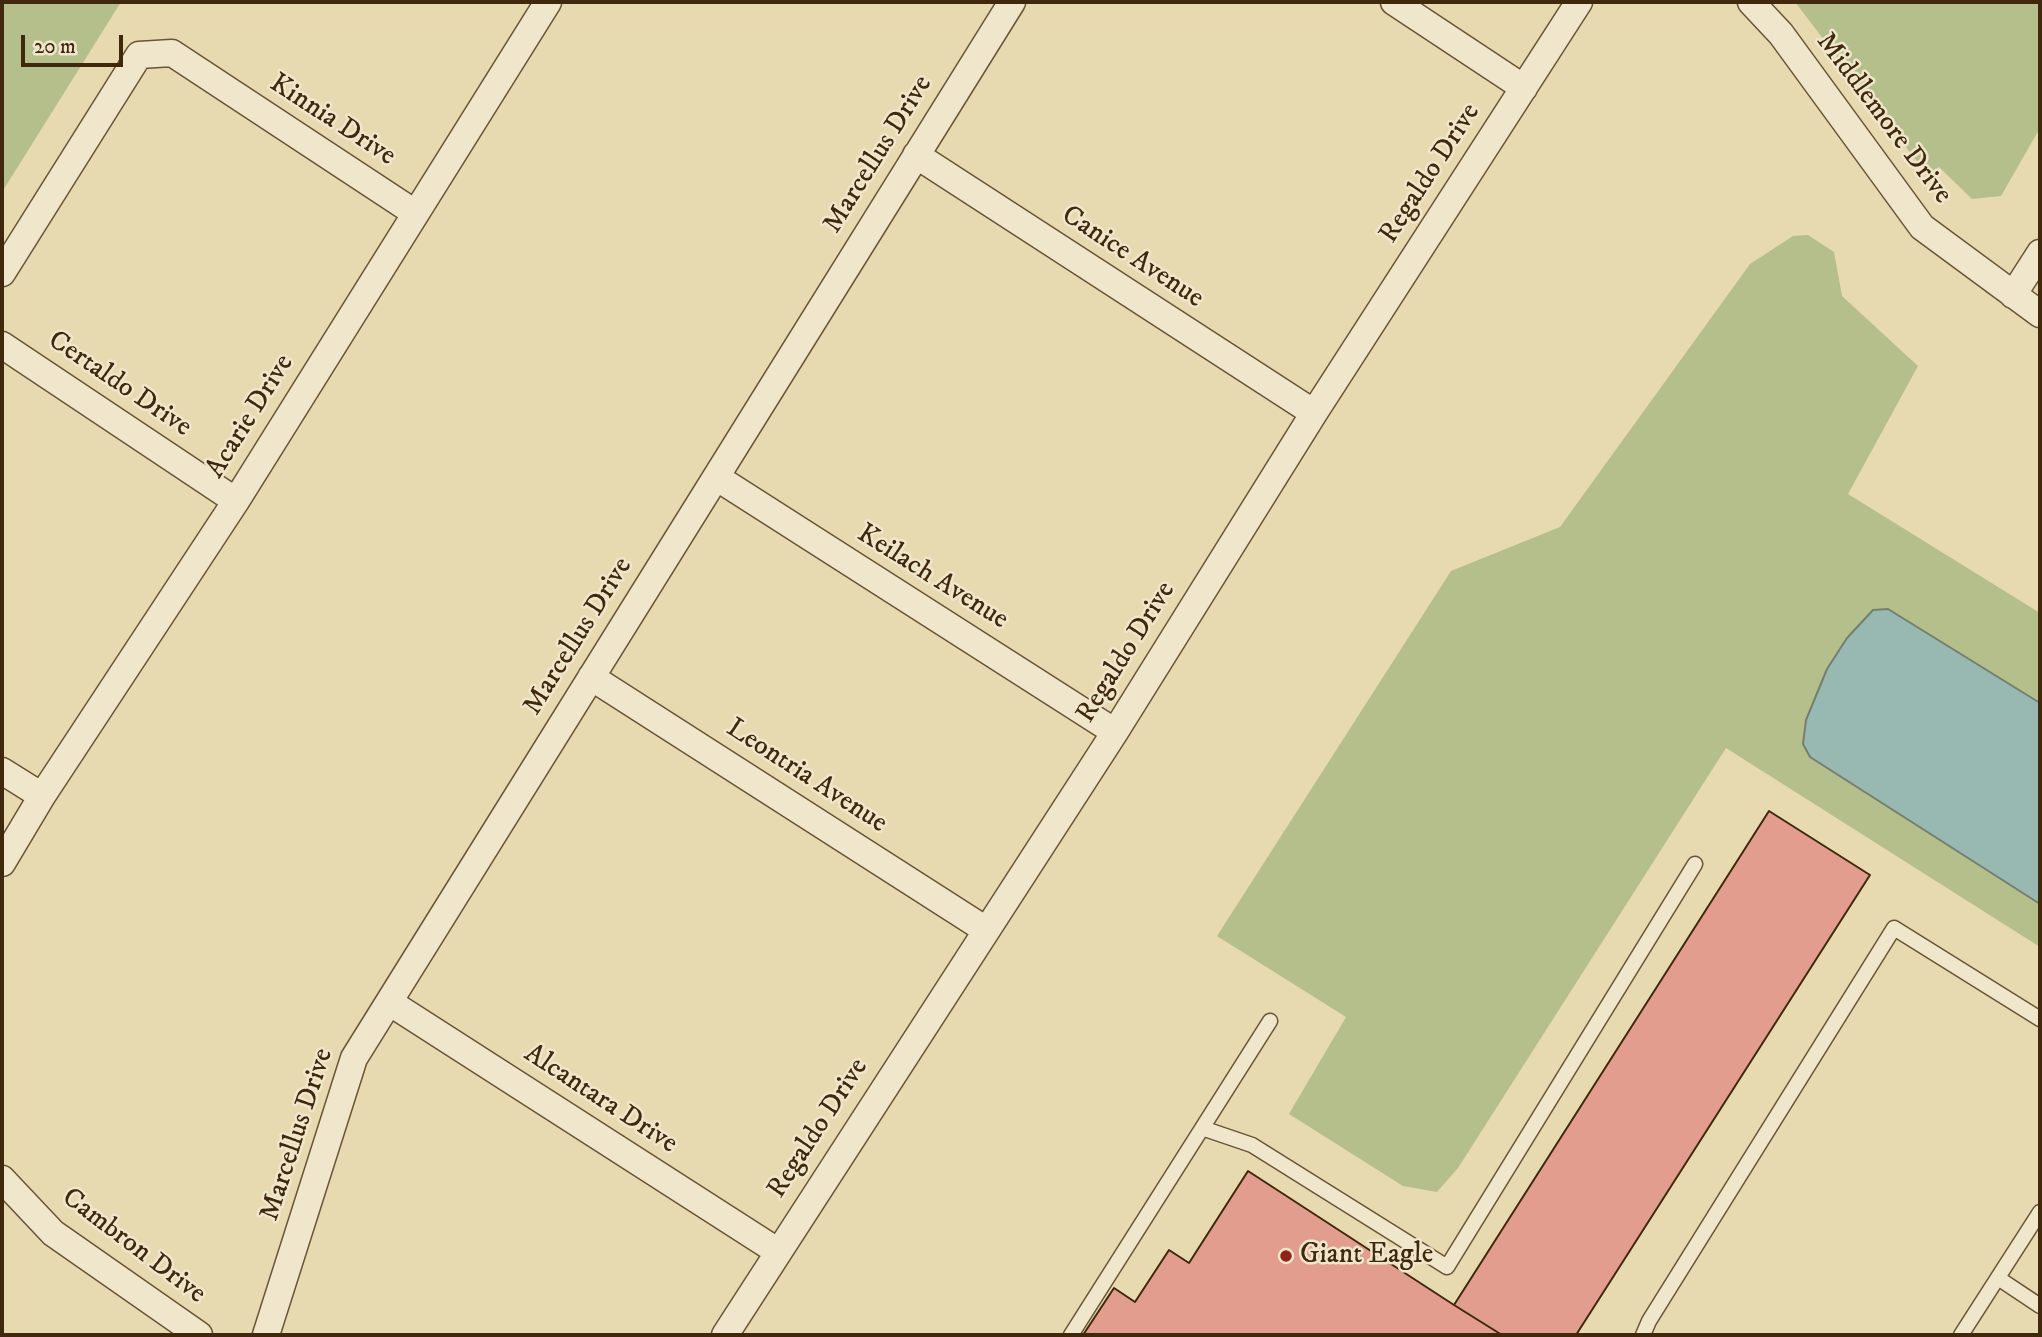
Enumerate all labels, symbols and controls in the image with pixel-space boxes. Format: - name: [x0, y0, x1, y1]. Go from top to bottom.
- scale bar: [24, 21, 126, 65]
- street label: Middlemore Drive: [1808, 27, 1958, 211]
- text: 20 m: [34, 34, 76, 60]
- street label: Kinnia Drive: [263, 68, 401, 174]
- street label: Marcellus Drive: [817, 70, 941, 240]
- street label: Regaldo Drive: [1373, 98, 1489, 250]
- street label: Canice Avenue: [1055, 200, 1209, 316]
- street label: Certaldo Drive: [41, 325, 197, 445]
- street label: Acarie Drive: [200, 349, 302, 485]
- street label: Keilach Avenue: [850, 518, 1014, 638]
- street label: Marcellus Drive: [517, 552, 641, 722]
- street label: Regaldo Drive: [1070, 576, 1184, 730]
- street label: Leontria Avenue: [719, 713, 893, 841]
- street label: Alcantara Drive: [517, 1038, 683, 1162]
- street label: Marcellus Drive: [254, 1044, 342, 1226]
- street label: Regaldo Drive: [761, 1053, 877, 1205]
- street label: Cambron Drive: [54, 1182, 212, 1312]
- place label: Giant Eagle: [1300, 1239, 1433, 1273]
- marker: Giant Eagle: [1278, 1248, 1294, 1264]

